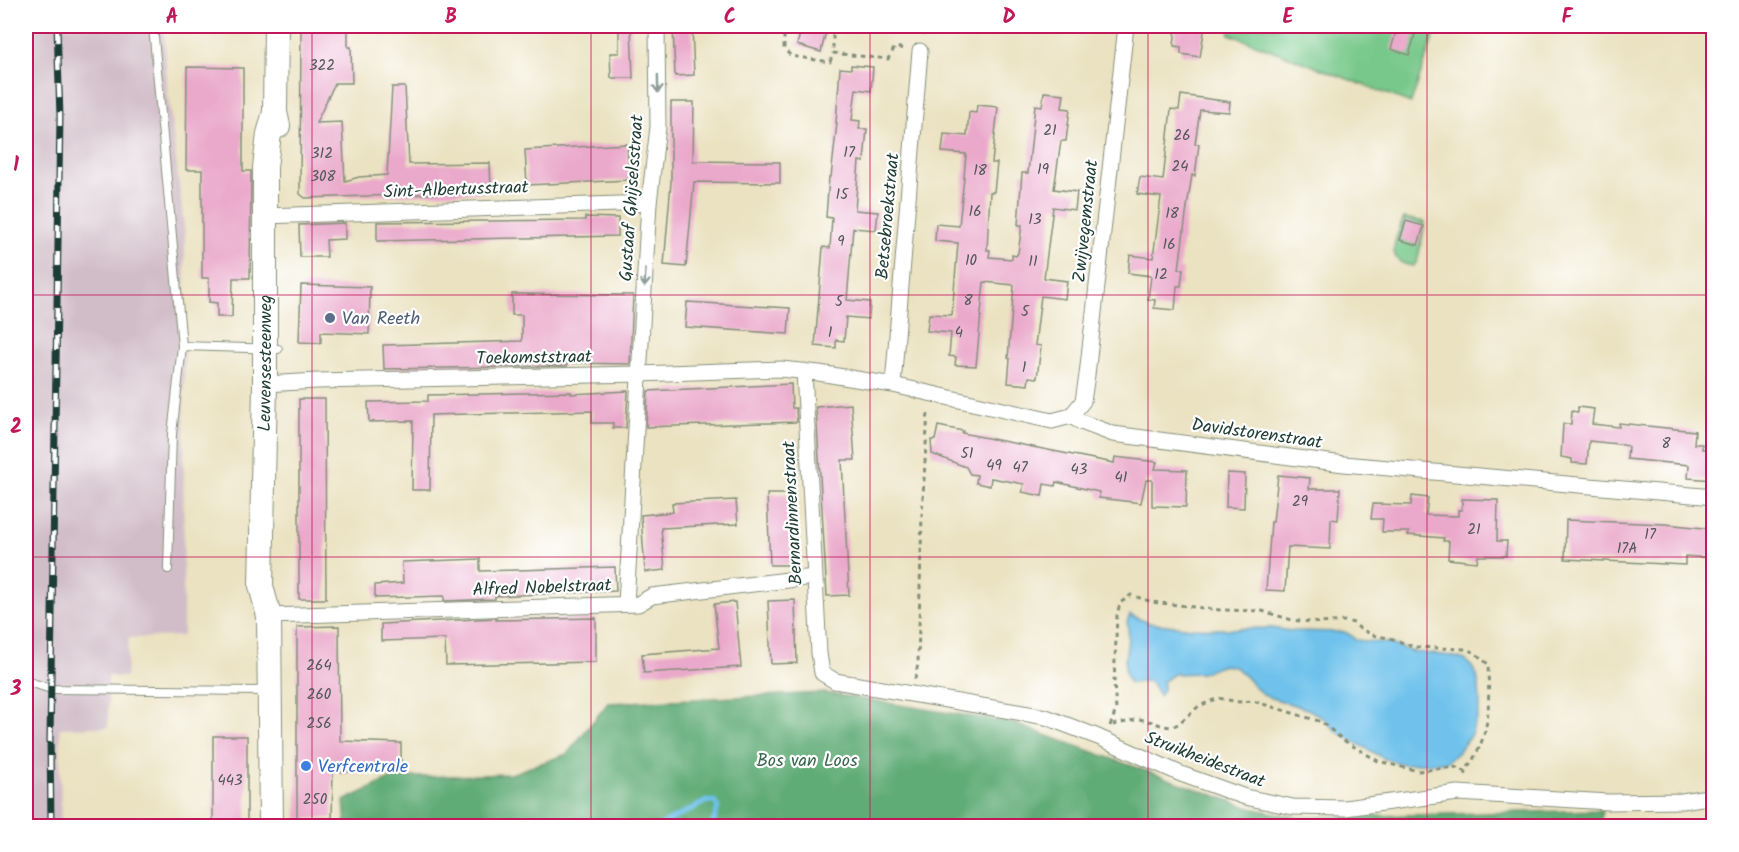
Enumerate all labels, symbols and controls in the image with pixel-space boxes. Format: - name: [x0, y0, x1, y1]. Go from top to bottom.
- text: A: [166, 2, 178, 34]
- text: B: [445, 2, 457, 34]
- text: C: [724, 2, 736, 34]
- text: D: [1002, 2, 1016, 34]
- text: E: [1282, 2, 1294, 34]
- text: F: [1562, 2, 1574, 34]
- house number: 322: [309, 54, 335, 78]
- one-way arrow: [652, 73, 663, 93]
- street label: Gustaaf Ghijselsstraat: [612, 113, 653, 282]
- house number: 21: [1043, 119, 1057, 143]
- house number: 26: [1173, 124, 1191, 148]
- house number: 17: [843, 141, 856, 165]
- house number: 312: [311, 142, 333, 166]
- text: 1: [13, 150, 19, 182]
- street label: Betsebroekstraat: [869, 151, 909, 281]
- house number: 24: [1172, 155, 1188, 179]
- street label: Zwijvegemstraat: [1066, 157, 1107, 284]
- house number: 19: [1037, 158, 1050, 182]
- house number: 18: [973, 159, 988, 183]
- house number: 308: [310, 165, 337, 189]
- street label: Sint-Albertusstraat: [383, 173, 530, 208]
- house number: 15: [836, 183, 849, 207]
- house number: 16: [968, 200, 982, 224]
- house number: 18: [1165, 202, 1180, 226]
- house number: 13: [1028, 208, 1042, 232]
- house number: 9: [837, 230, 845, 254]
- house number: 16: [1162, 233, 1176, 257]
- house number: 10: [965, 249, 978, 273]
- house number: 11: [1028, 250, 1038, 274]
- house number: 12: [1154, 263, 1168, 287]
- one-way arrow: [639, 268, 650, 288]
- house number: 8: [963, 289, 973, 313]
- house number: 5: [835, 290, 844, 314]
- street label: Leuvensesteenweg: [251, 295, 281, 432]
- house number: 5: [1021, 300, 1030, 324]
- place label: Van Reeth: [342, 305, 420, 334]
- marker: Van Reeth: [323, 311, 337, 325]
- house number: 1: [828, 321, 833, 345]
- house number: 4: [955, 321, 963, 345]
- street label: Toekomststraat: [476, 343, 593, 374]
- house number: 1: [1022, 356, 1027, 380]
- street label: Davidstorenstraat: [1190, 411, 1325, 458]
- text: 2: [10, 412, 22, 444]
- house number: 8: [1661, 432, 1671, 456]
- street label: Bernardinnenstraat: [775, 439, 812, 586]
- house number: 51: [961, 442, 974, 466]
- house number: 49: [986, 454, 1002, 478]
- house number: 47: [1012, 456, 1029, 480]
- house number: 43: [1071, 458, 1088, 482]
- house number: 41: [1115, 466, 1128, 490]
- house number: 29: [1292, 490, 1309, 514]
- house number: 21: [1467, 518, 1481, 542]
- house number: 17: [1644, 523, 1657, 547]
- house number: 17A: [1617, 537, 1637, 561]
- street label: Alfred Nobelstraat: [472, 572, 613, 605]
- house number: 264: [306, 654, 332, 678]
- text: 3: [10, 674, 22, 706]
- house number: 260: [307, 683, 332, 707]
- house number: 256: [306, 712, 332, 736]
- street label: Struikheidestraat: [1140, 724, 1270, 797]
- park label: Bos van Loos: [756, 747, 858, 776]
- place label: Verfcentrale: [318, 753, 408, 782]
- marker: Verfcentrale: [299, 759, 313, 773]
- house number: 443: [217, 769, 243, 793]
- house number: 250: [303, 788, 328, 812]

